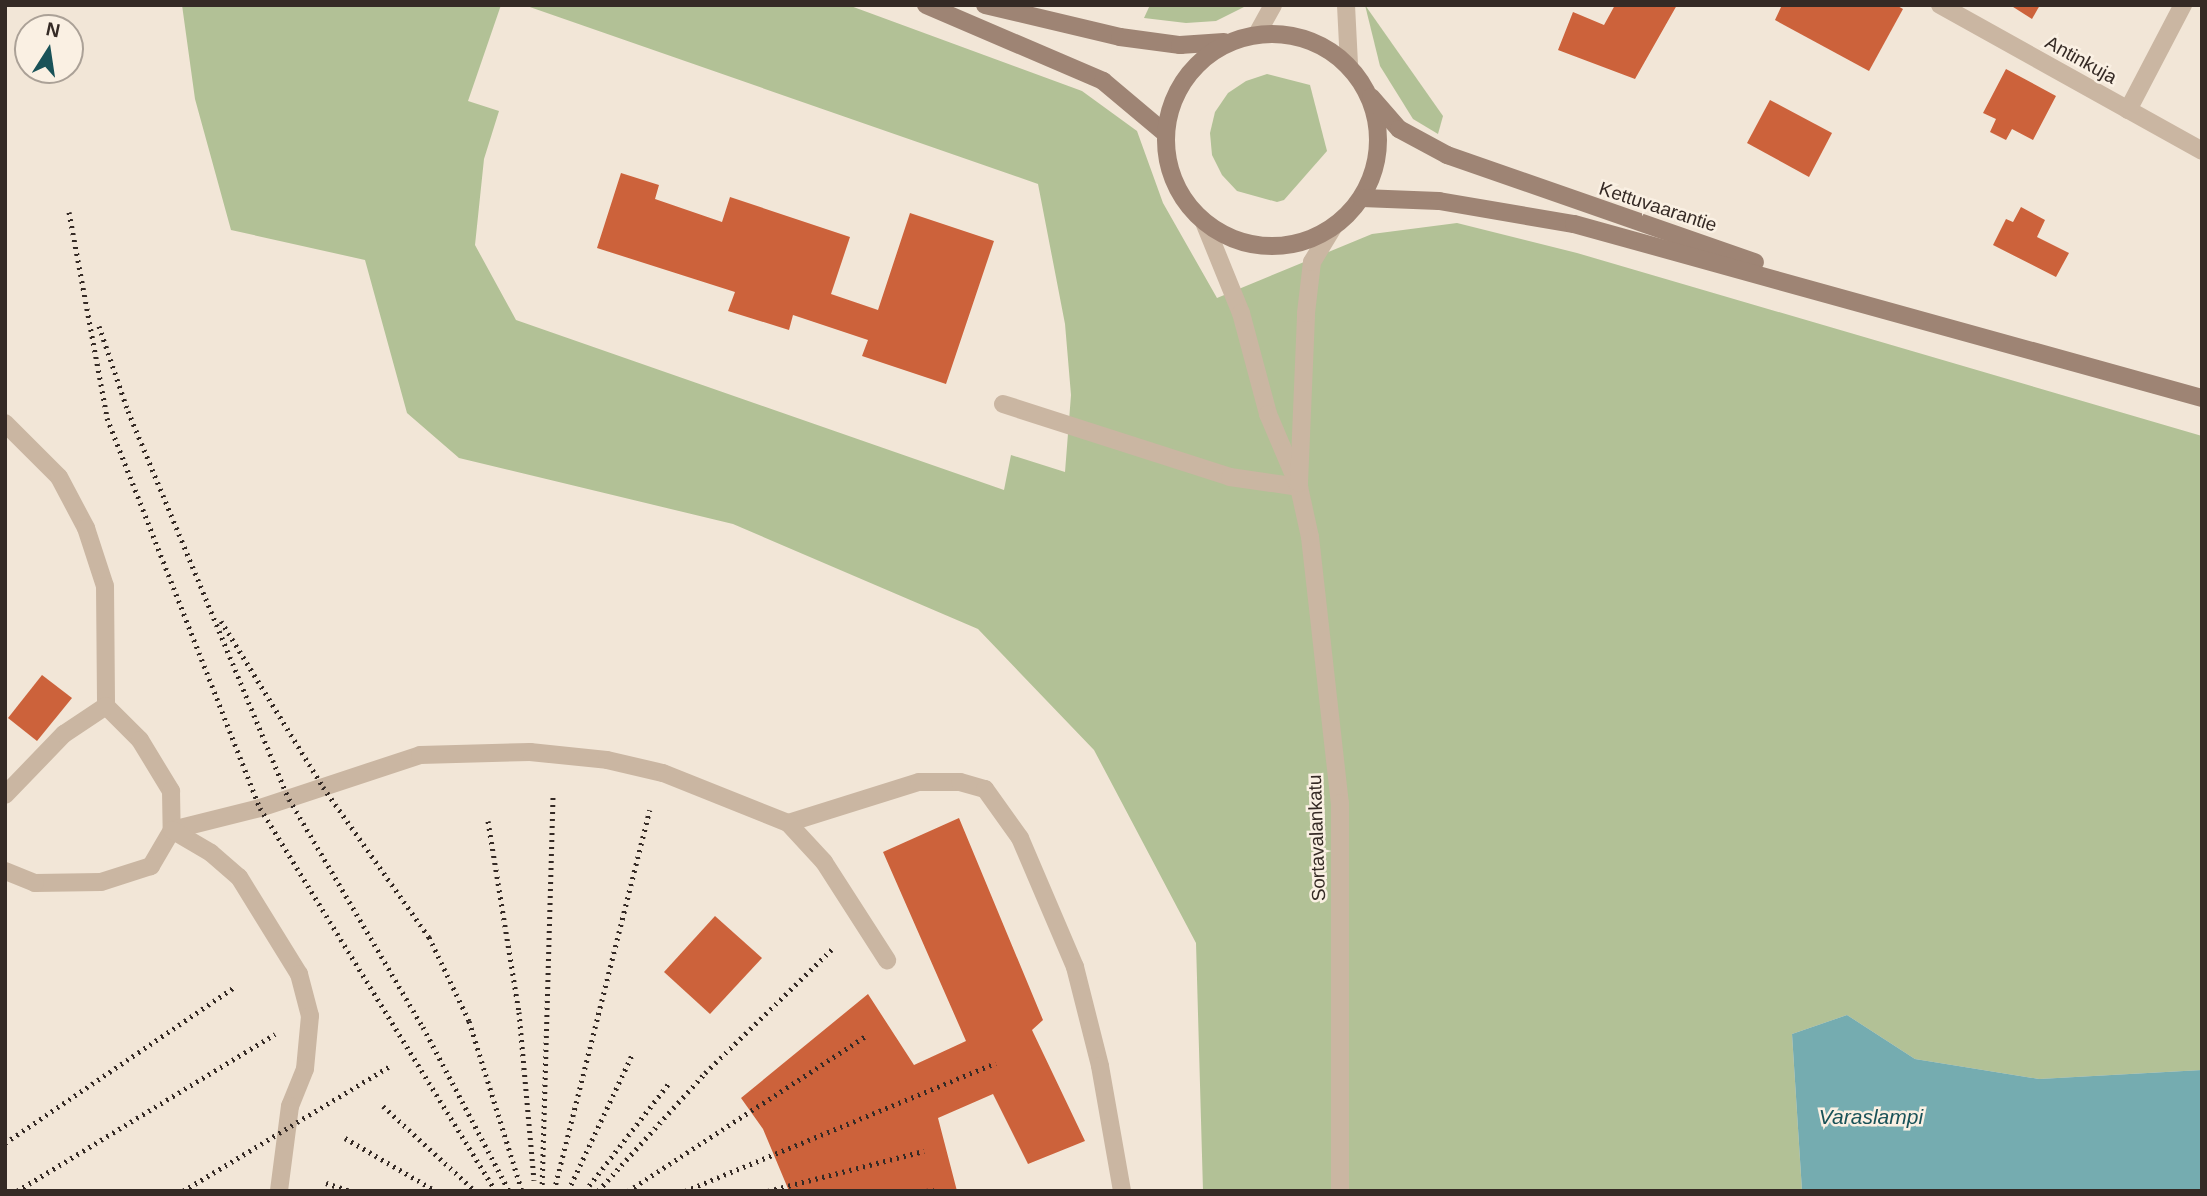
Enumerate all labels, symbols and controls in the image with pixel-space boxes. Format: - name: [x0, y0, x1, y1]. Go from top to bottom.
- north arrow: [14, 14, 84, 84]
- text: N: [44, 18, 62, 42]
- street label: Antinkuja: [2041, 31, 2121, 89]
- street label: Kettuvaarantie: [1596, 177, 1720, 237]
- street label: Sortavalankatu: [1303, 774, 1331, 902]
- water label: Varaslampi: [1819, 1104, 1923, 1130]

